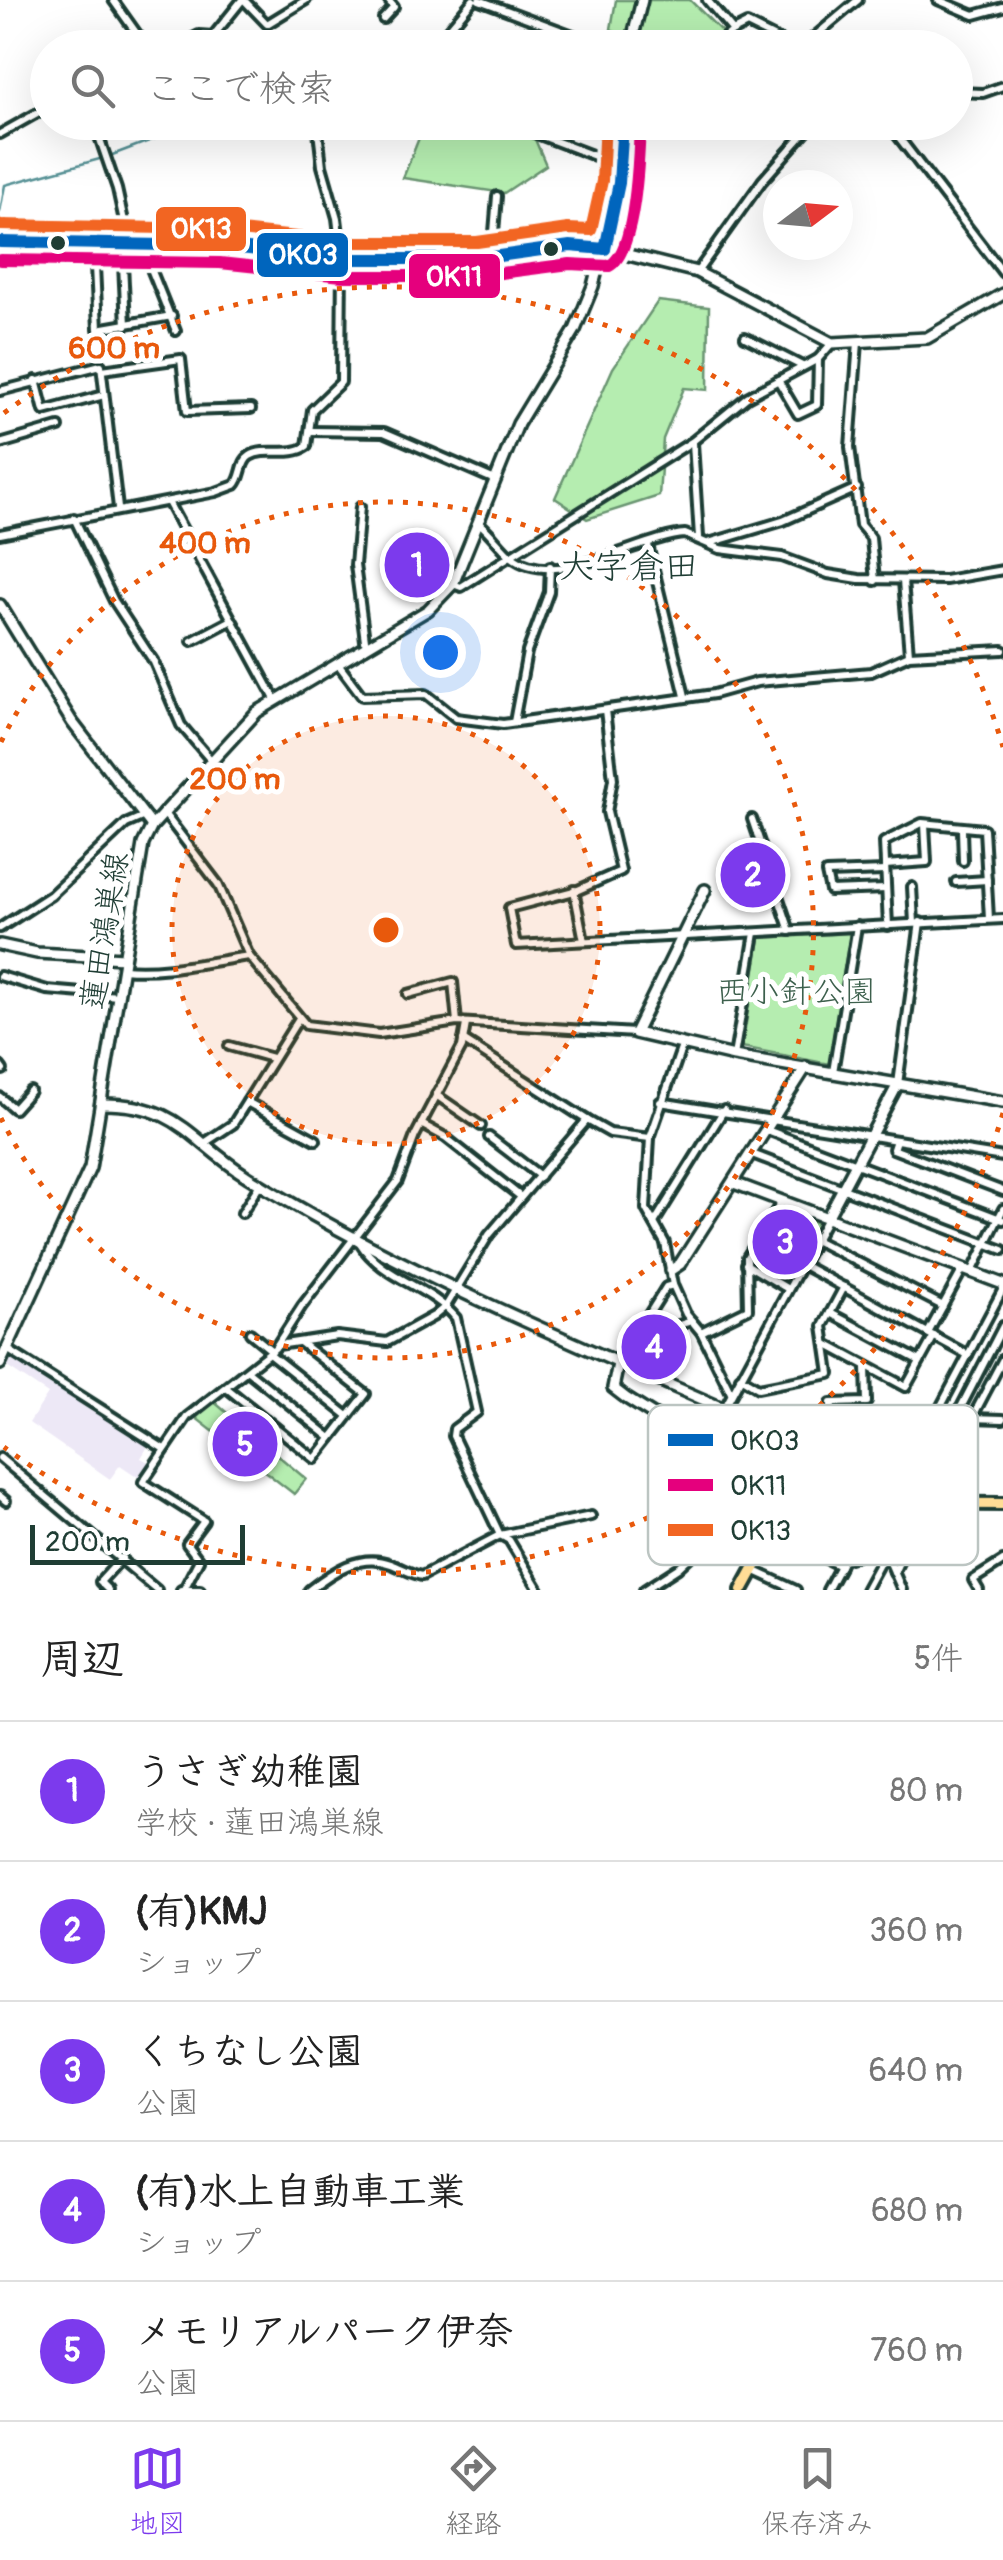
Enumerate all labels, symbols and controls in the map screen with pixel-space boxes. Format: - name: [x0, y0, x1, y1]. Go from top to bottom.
- search box: [30, 30, 973, 140]
- icon: search: [65, 58, 120, 113]
- text: ここで検索: [145, 65, 335, 113]
- north arrow: [763, 170, 853, 260]
- line badge: OK13: [154, 205, 248, 253]
- text: OK13: [170, 212, 232, 247]
- line badge: OK03: [255, 231, 350, 279]
- unlabelled marker: [48, 233, 68, 253]
- text: OK03: [268, 238, 338, 273]
- unlabelled marker: [541, 239, 561, 259]
- line badge: OK11: [407, 252, 502, 300]
- text: OK11: [426, 260, 482, 295]
- text: 600 m: [68, 330, 160, 367]
- text: 400 m: [159, 525, 251, 562]
- pin: 1: [384, 528, 450, 602]
- district label: 大字倉田: [559, 545, 699, 589]
- your location: [415, 627, 466, 678]
- text: 200 m: [190, 761, 280, 798]
- pin: 2: [720, 838, 786, 912]
- street label: 蓮田鴻巣線: [73, 849, 137, 1013]
- centre of rings: [368, 912, 404, 948]
- park label: 西小針公園: [716, 972, 876, 1012]
- pin: 3: [752, 1204, 818, 1280]
- pin: 4: [622, 1310, 686, 1384]
- legend: [648, 1405, 978, 1565]
- pin: 5: [212, 1406, 278, 1482]
- text: OK03: [730, 1424, 799, 1459]
- text: OK11: [730, 1469, 787, 1504]
- text: OK13: [730, 1514, 791, 1549]
- scale bar: [30, 1520, 245, 1564]
- text: 200 m: [45, 1525, 130, 1560]
- text: 周辺: [40, 1634, 124, 1686]
- text: 5件: [914, 1639, 963, 1679]
- text: うさぎ幼稚園: [135, 1748, 363, 1796]
- text: 1: [66, 1771, 79, 1811]
- text: 80 m: [890, 1771, 963, 1811]
- text: 学校 · 蓮田鴻巣線: [135, 1803, 383, 1843]
- text: (有)KMJ: [135, 1888, 267, 1936]
- text: 2: [64, 1911, 81, 1951]
- text: 360 m: [869, 1911, 963, 1951]
- text: ショップ: [135, 1943, 262, 1983]
- text: くちなし公園: [135, 2028, 363, 2076]
- text: 3: [64, 2051, 81, 2091]
- text: 640 m: [869, 2051, 963, 2091]
- text: 公園: [135, 2083, 199, 2123]
- text: (有)水上自動車工業: [135, 2168, 464, 2216]
- text: 4: [63, 2191, 82, 2231]
- text: 680 m: [871, 2191, 963, 2231]
- text: ショップ: [135, 2223, 262, 2263]
- text: メモリアルパーク伊奈: [135, 2308, 513, 2356]
- text: 5: [64, 2331, 81, 2371]
- text: 760 m: [870, 2331, 963, 2371]
- text: 公園: [135, 2363, 199, 2403]
- tab: 地図: [130, 2441, 186, 2542]
- tab: 経路: [445, 2441, 501, 2542]
- tab: 保存済み: [761, 2441, 873, 2542]

